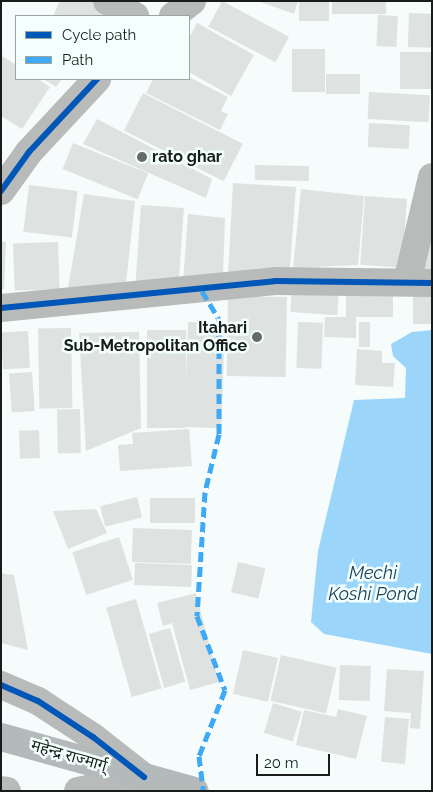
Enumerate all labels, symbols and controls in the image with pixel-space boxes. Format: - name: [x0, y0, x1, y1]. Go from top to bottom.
- legend: [15, 15, 190, 80]
- text: Cycle path: [62, 26, 136, 44]
- text: Path: [62, 51, 93, 69]
- place label: rato ghar: [152, 147, 222, 167]
- marker: rato ghar: [136, 151, 148, 163]
- place label: Itahari Sub-Metropolitan Office: [64, 318, 247, 356]
- marker: Itahari Sub-Metropolitan Office: [251, 331, 263, 343]
- water label: Mechi Koshi Pond: [328, 563, 418, 606]
- street label: महेन्द्र राज्मार्ग्: [29, 736, 109, 776]
- scale bar: [258, 744, 332, 776]
- text: 20 m: [264, 754, 299, 772]

